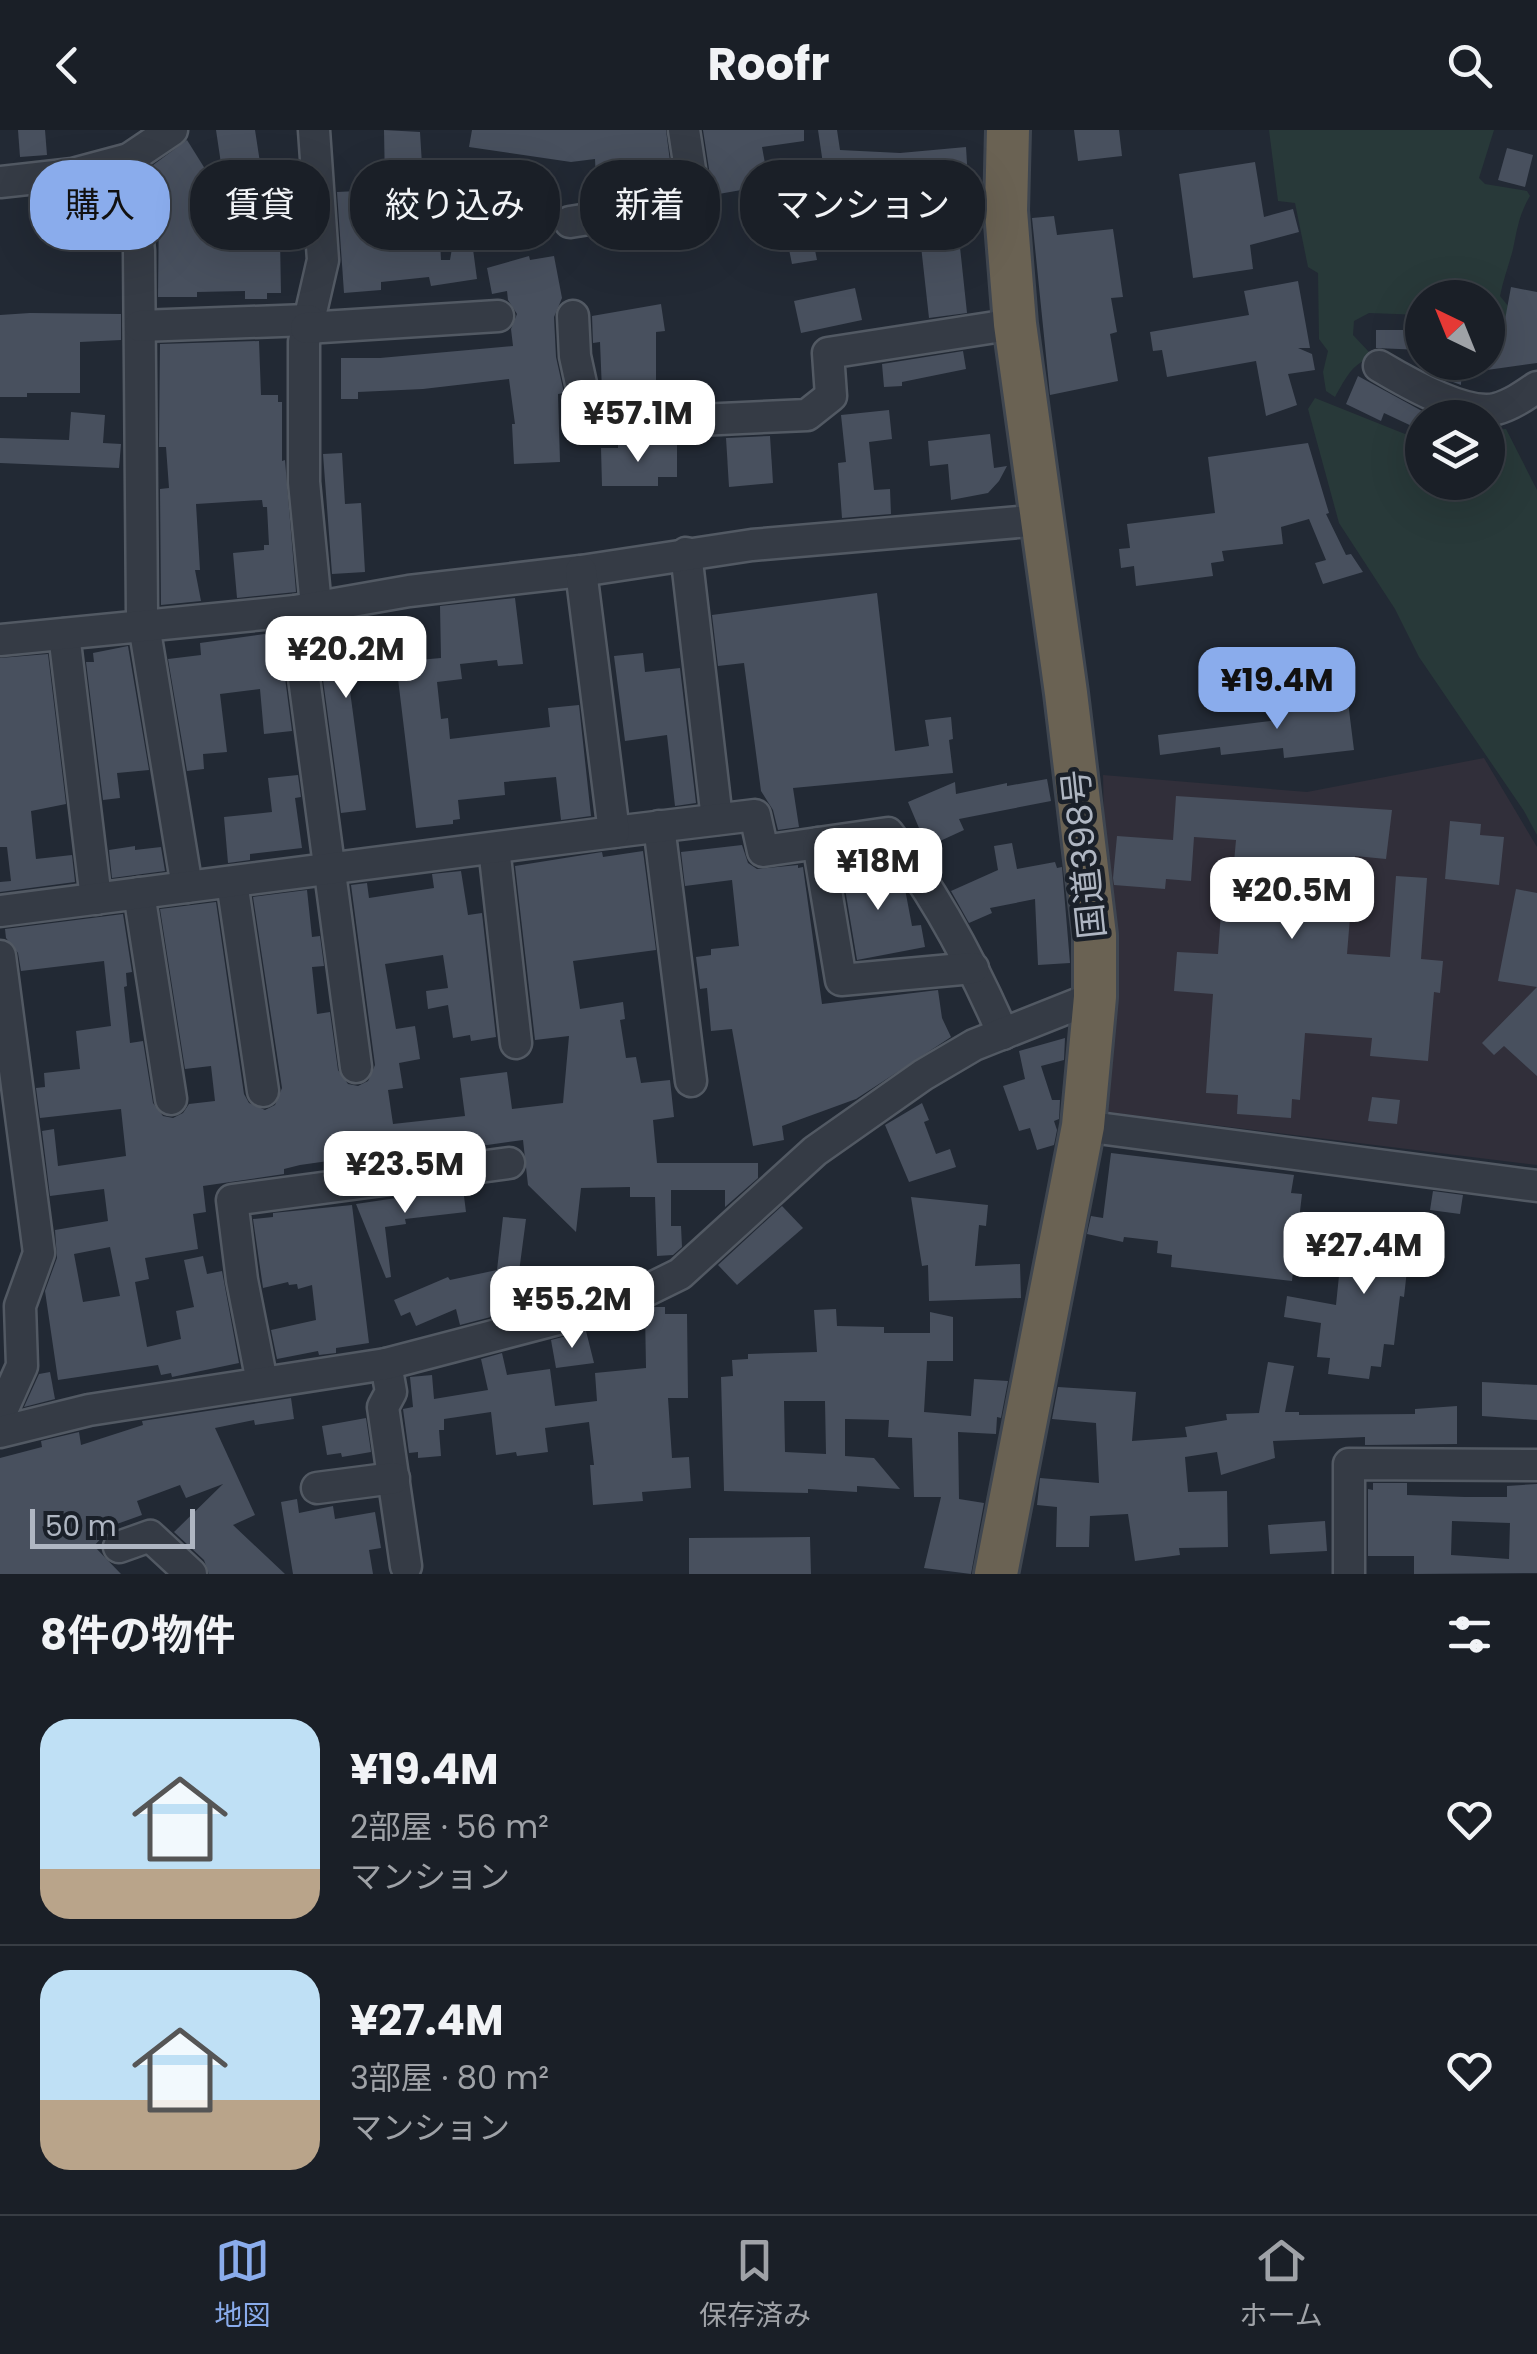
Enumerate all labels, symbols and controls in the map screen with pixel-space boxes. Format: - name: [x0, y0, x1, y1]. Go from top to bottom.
- text: Roofr: [707, 33, 830, 96]
- icon: back: [40, 38, 95, 93]
- icon: search: [1442, 38, 1497, 93]
- chip: 購入: [30, 160, 170, 250]
- chip: 賃貸: [190, 160, 330, 250]
- chip: 絞り込み: [350, 160, 560, 250]
- chip: 新着: [580, 160, 720, 250]
- chip: マンション: [740, 160, 985, 250]
- north arrow: [1405, 280, 1505, 380]
- map controls: [1405, 280, 1505, 500]
- pin: ¥57.1M: [557, 380, 719, 465]
- text: ¥57.1M: [583, 390, 693, 435]
- button: layers: [1405, 400, 1505, 500]
- pin: ¥20.2M: [265, 616, 427, 701]
- text: ¥20.2M: [287, 626, 405, 671]
- pin: ¥19.4M: [1196, 647, 1358, 732]
- text: ¥19.4M: [1220, 657, 1334, 702]
- street label: 国道398号: [1050, 767, 1117, 941]
- pin: ¥18M: [819, 828, 937, 913]
- text: ¥18M: [836, 838, 920, 883]
- pin: ¥20.5M: [1211, 857, 1373, 942]
- text: ¥20.5M: [1232, 867, 1352, 912]
- pin: ¥23.5M: [324, 1131, 486, 1216]
- text: ¥23.5M: [346, 1141, 464, 1186]
- pin: ¥27.4M: [1283, 1212, 1445, 1297]
- text: ¥27.4M: [1306, 1222, 1422, 1267]
- pin: ¥55.2M: [491, 1266, 653, 1351]
- text: ¥55.2M: [512, 1276, 632, 1321]
- scale bar: [30, 1504, 195, 1548]
- text: 50 m: [45, 1507, 116, 1546]
- text: 8件の物件: [40, 1606, 235, 1665]
- icon: filters: [1442, 1607, 1497, 1662]
- text: ¥19.4M: [350, 1740, 499, 1799]
- icon: home: [120, 1759, 240, 1879]
- icon: heart: [1442, 1792, 1497, 1847]
- text: 2部屋 · 56 m²: [350, 1804, 549, 1849]
- text: マンション: [350, 1854, 510, 1899]
- text: ¥27.4M: [350, 1991, 503, 2050]
- icon: home: [120, 2010, 240, 2130]
- icon: heart: [1442, 2043, 1497, 2098]
- text: 3部屋 · 80 m²: [350, 2055, 549, 2100]
- text: マンション: [350, 2105, 510, 2150]
- tab: 地図: [214, 2233, 270, 2337]
- tab: 保存済み: [699, 2233, 811, 2337]
- tab: ホーム: [1240, 2233, 1323, 2337]

